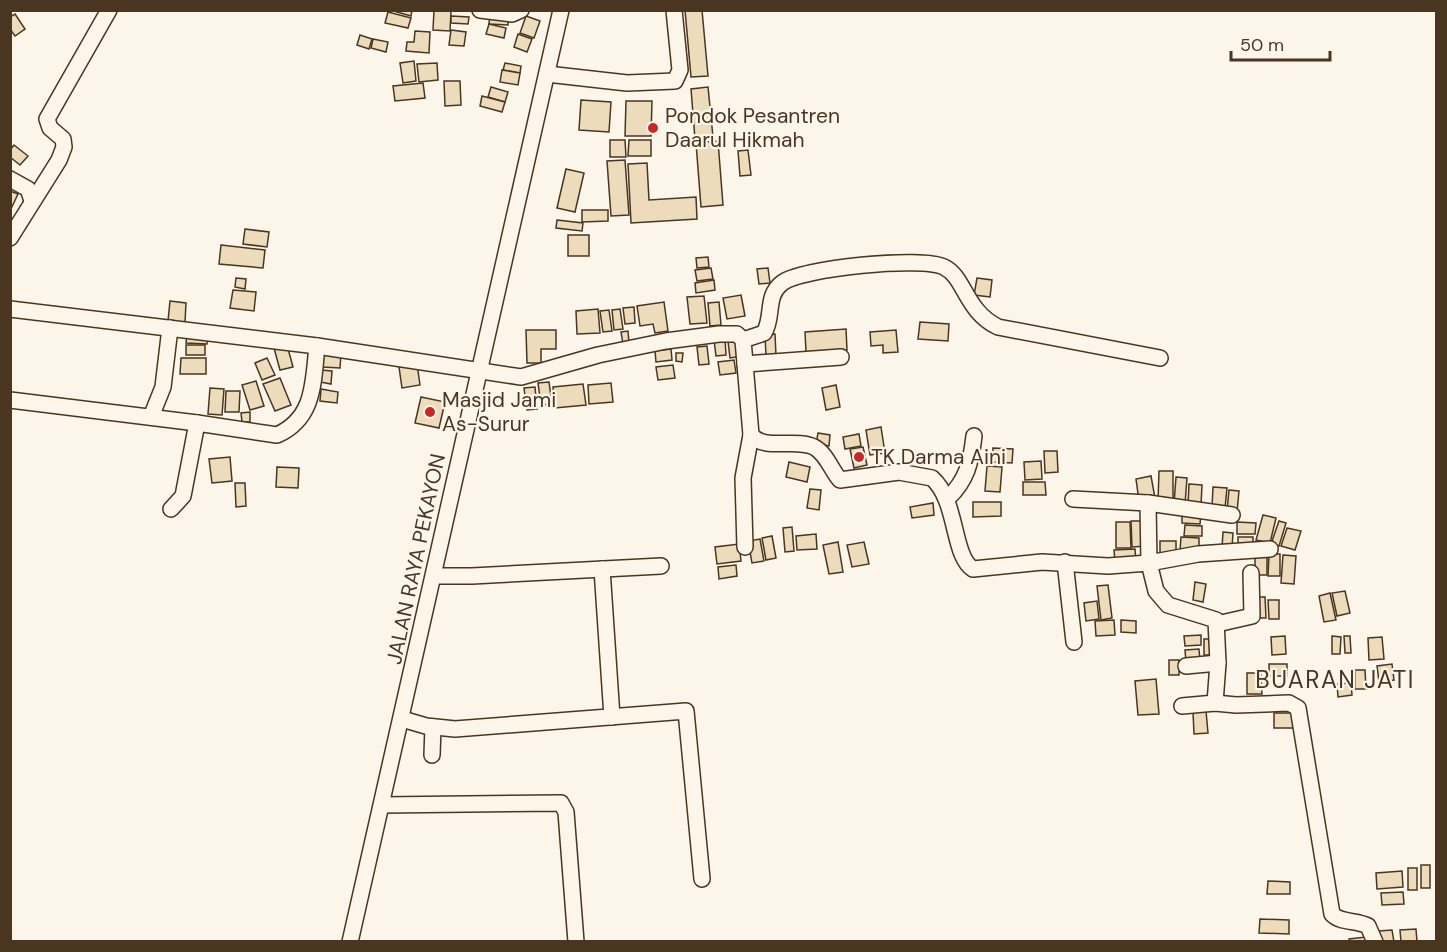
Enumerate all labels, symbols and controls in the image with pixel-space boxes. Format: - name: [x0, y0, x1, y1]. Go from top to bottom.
- scale bar: [1231, 24, 1330, 62]
- text: 50 m: [1240, 33, 1284, 57]
- place label: Pondok Pesantren Daarul Hikmah: [665, 102, 840, 154]
- marker: Pondok Pesantren Daarul Hikmah: [646, 121, 660, 135]
- place label: Masjid Jami As-Surur: [442, 386, 556, 438]
- marker: Masjid Jami As-Surur: [423, 405, 437, 419]
- place label: TK Darma Aini: [871, 443, 1006, 471]
- marker: TK Darma Aini: [852, 450, 866, 464]
- street label: JALAN RAYA PEKAYON: [380, 451, 452, 667]
- district label: BUARAN JATI: [1255, 664, 1415, 695]

